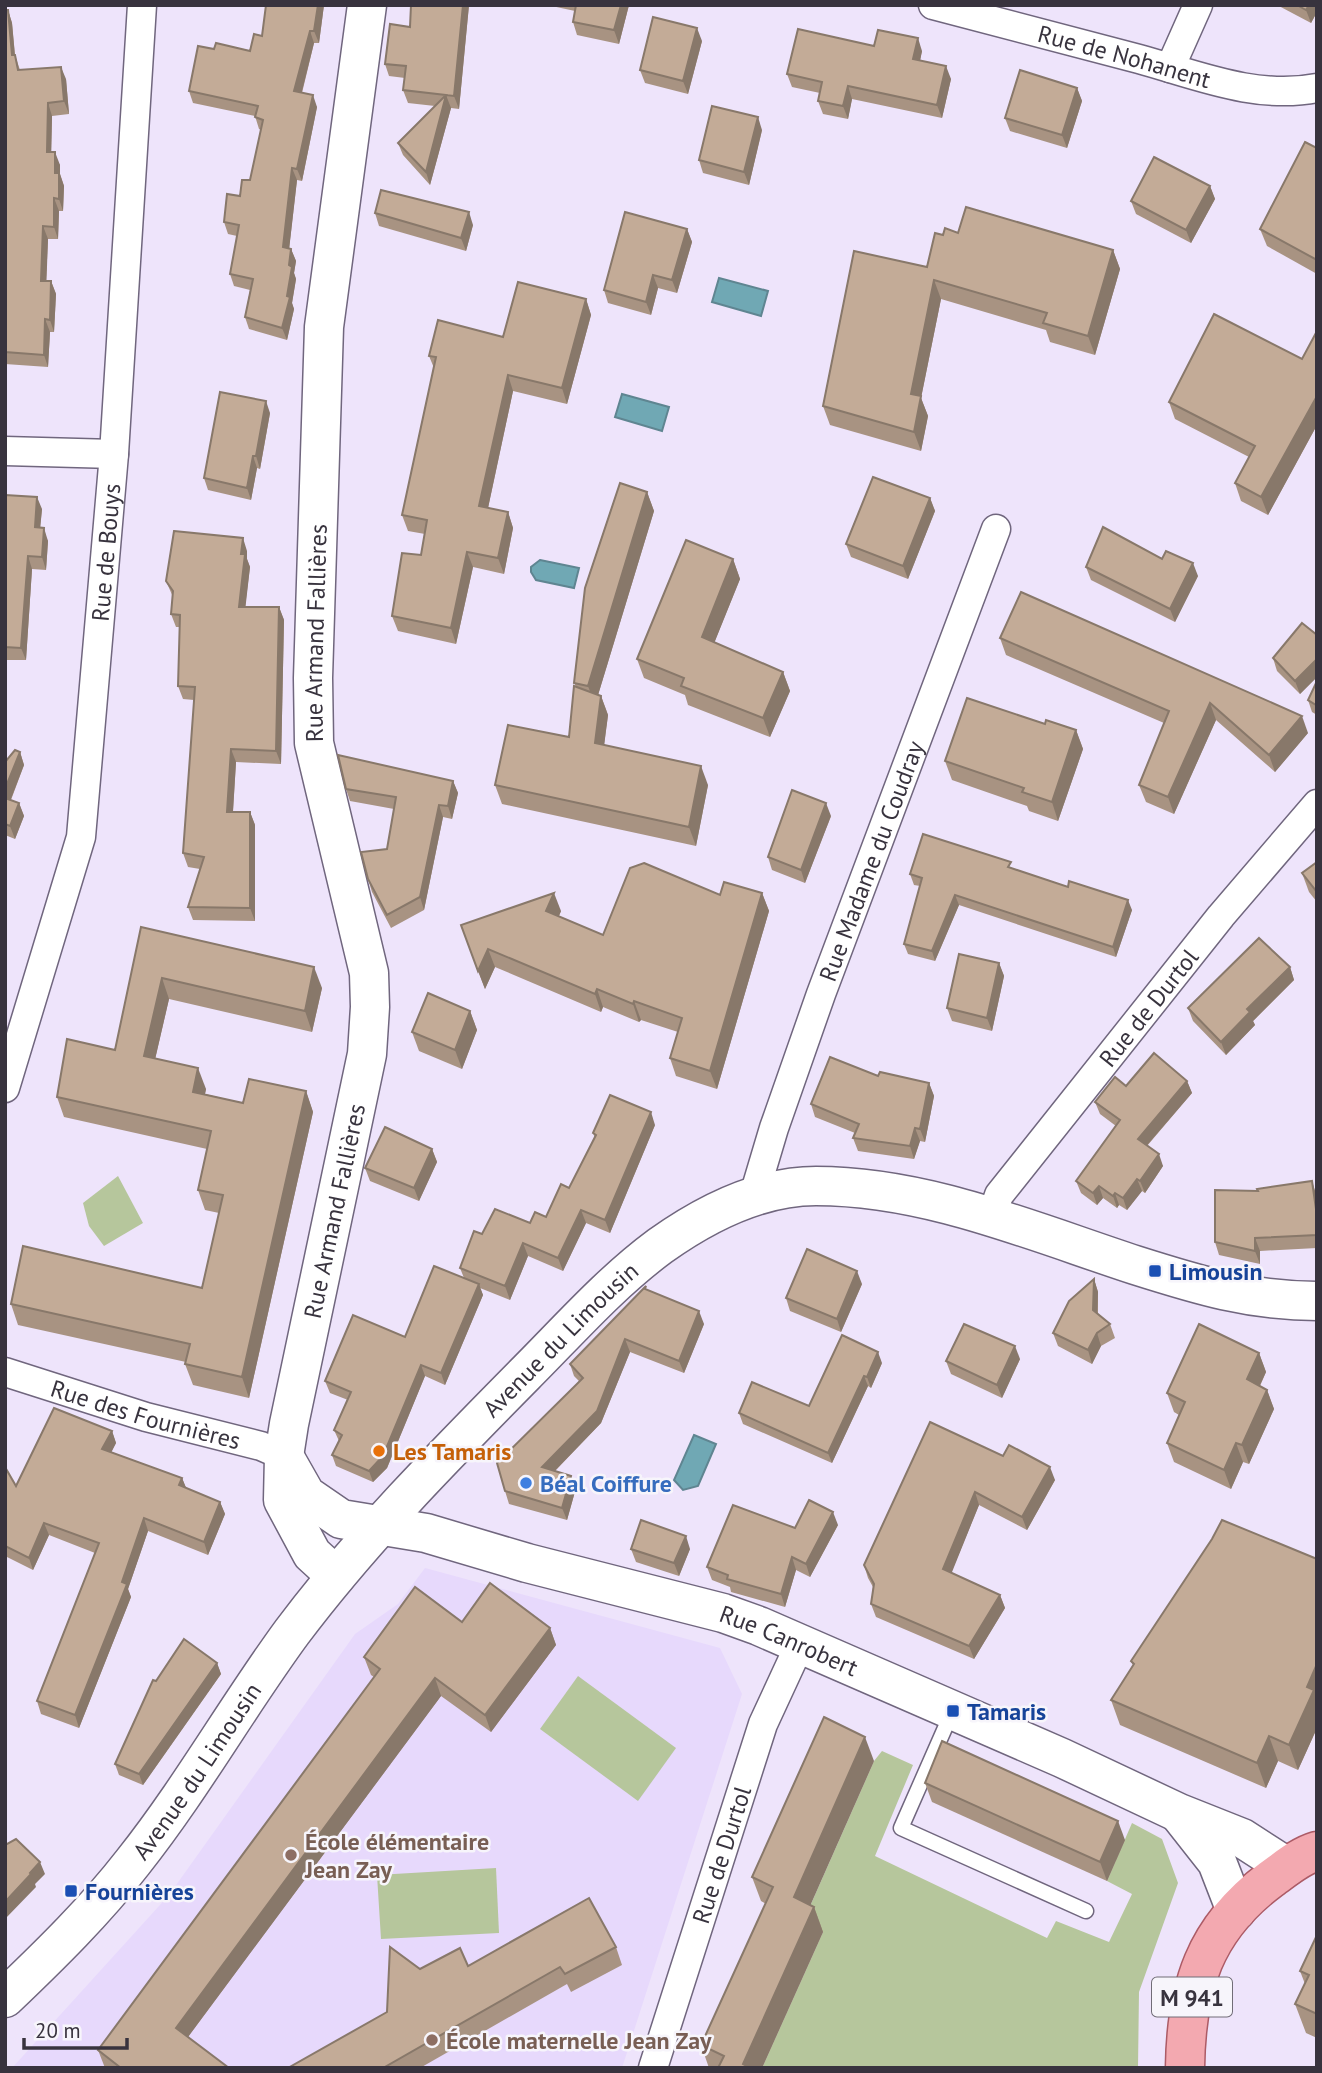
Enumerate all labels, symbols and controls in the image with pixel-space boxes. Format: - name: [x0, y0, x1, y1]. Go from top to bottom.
- street label: Rue de Nohanent: [1035, 18, 1214, 95]
- street label: Rue de Bouys: [84, 482, 127, 623]
- street label: Rue Armand Fallières: [297, 523, 333, 742]
- street label: Rue Madame du Coudray: [812, 736, 930, 986]
- street label: Rue de Durtol: [1092, 942, 1205, 1073]
- street label: Rue Armand Fallières: [296, 1101, 372, 1321]
- street label: Avenue du Limousin: [476, 1255, 644, 1424]
- place label: Limousin: [1169, 1256, 1263, 1287]
- marker: Limousin: [1147, 1263, 1163, 1279]
- street label: Rue des Fournières: [47, 1372, 244, 1456]
- place label: Les Tamaris: [393, 1436, 511, 1467]
- marker: Les Tamaris: [371, 1443, 387, 1459]
- place label: Béal Coiffure: [540, 1468, 672, 1499]
- marker: Béal Coiffure: [518, 1475, 534, 1491]
- street label: Rue Canrobert: [716, 1598, 863, 1683]
- street label: Avenue du Limousin: [125, 1677, 268, 1866]
- place label: Tamaris: [967, 1696, 1046, 1727]
- marker: Tamaris: [945, 1703, 961, 1719]
- street label: Rue de Durtol: [685, 1782, 758, 1927]
- place label: École élémentaire Jean Zay: [304, 1826, 489, 1885]
- marker: École élémentaire Jean Zay: [283, 1847, 299, 1863]
- place label: Fournières: [85, 1876, 194, 1907]
- marker: Fournières: [63, 1883, 79, 1899]
- road number: M 941: [1152, 1978, 1232, 2016]
- scale bar: [24, 2007, 128, 2050]
- text: 20 m: [35, 2017, 81, 2044]
- place label: École maternelle Jean Zay: [446, 2025, 712, 2056]
- marker: École maternelle Jean Zay: [424, 2032, 440, 2048]

